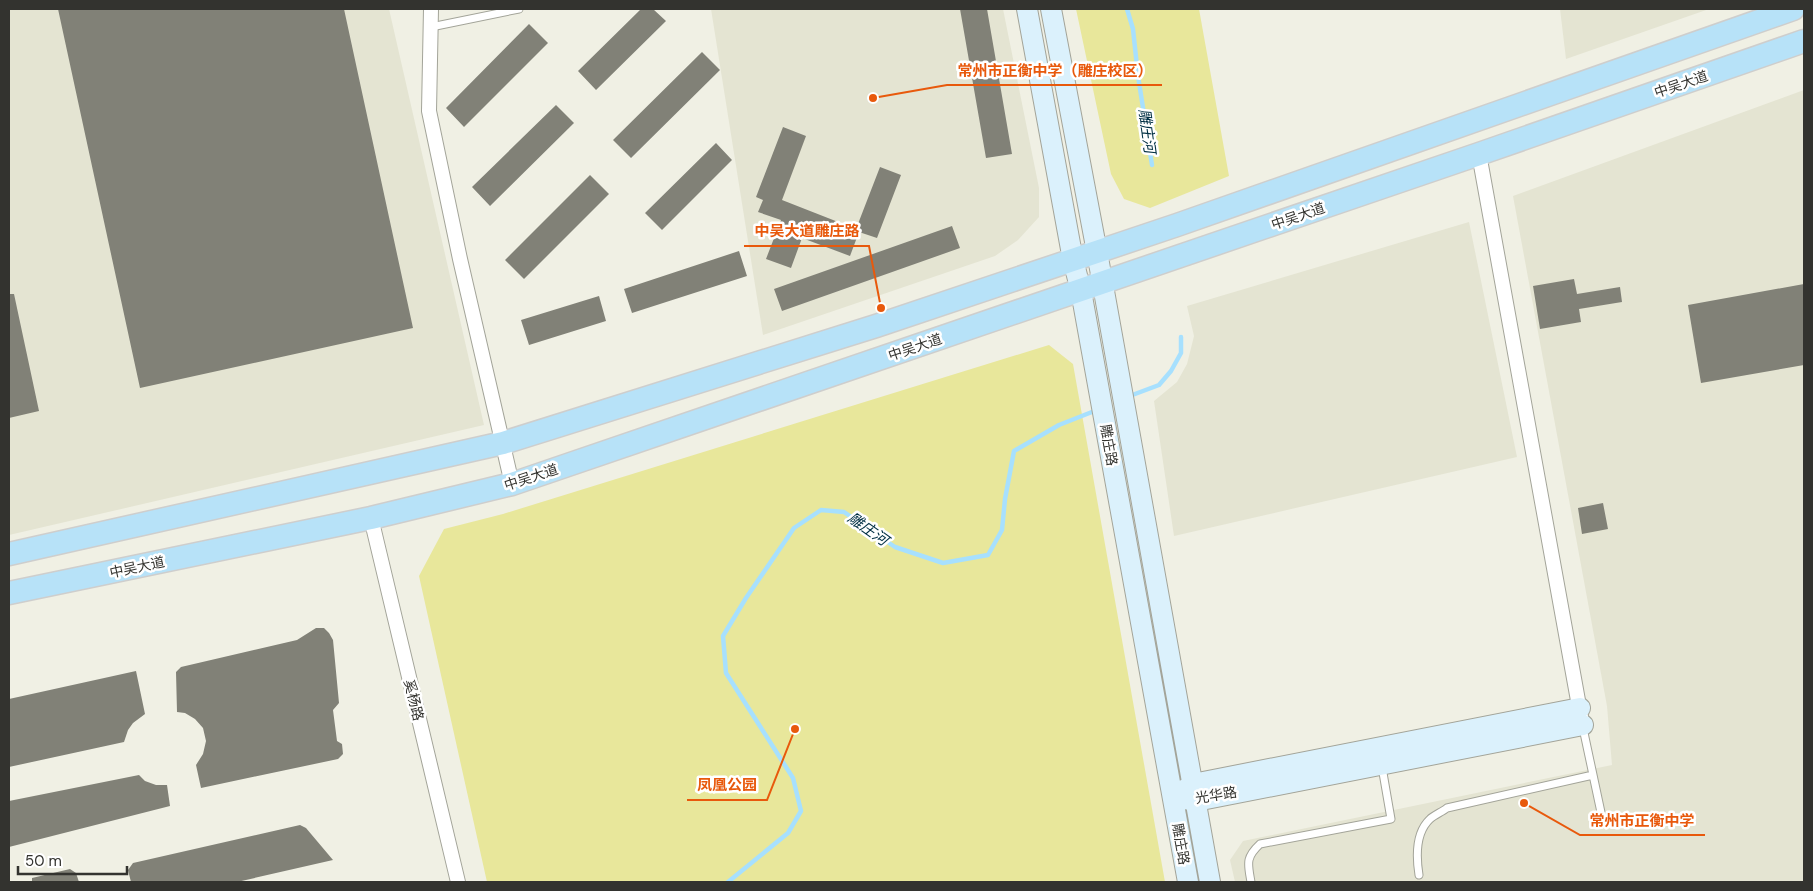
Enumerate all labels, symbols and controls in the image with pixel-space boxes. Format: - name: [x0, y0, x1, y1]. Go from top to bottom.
- callout: 常州市正衡中学（雕庄校区）: [947, 55, 1162, 85]
- text: 常州市正衡中学（雕庄校区）: [957, 61, 1153, 81]
- street label: 中吴大道: [1652, 66, 1710, 102]
- water label: 雕庄河: [1134, 107, 1160, 158]
- street label: 中吴大道: [1269, 198, 1327, 234]
- callout: 中吴大道雕庄路: [744, 216, 869, 246]
- text: 中吴大道雕庄路: [754, 221, 860, 241]
- street label: 中吴大道: [886, 329, 944, 365]
- street label: 雕庄路: [1096, 423, 1122, 467]
- street label: 中吴大道: [502, 460, 560, 494]
- water label: 雕庄河: [844, 508, 895, 552]
- street label: 中吴大道: [108, 552, 166, 582]
- street label: 奚杨路: [400, 677, 428, 723]
- callout: 凤凰公园: [687, 770, 767, 800]
- text: 凤凰公园: [697, 775, 757, 795]
- street label: 光华路: [1194, 783, 1238, 807]
- callout: 常州市正衡中学: [1580, 805, 1705, 835]
- text: 常州市正衡中学: [1589, 811, 1695, 831]
- street label: 雕庄路: [1168, 822, 1194, 866]
- scale bar: [18, 844, 126, 876]
- text: 50 m: [25, 851, 62, 871]

